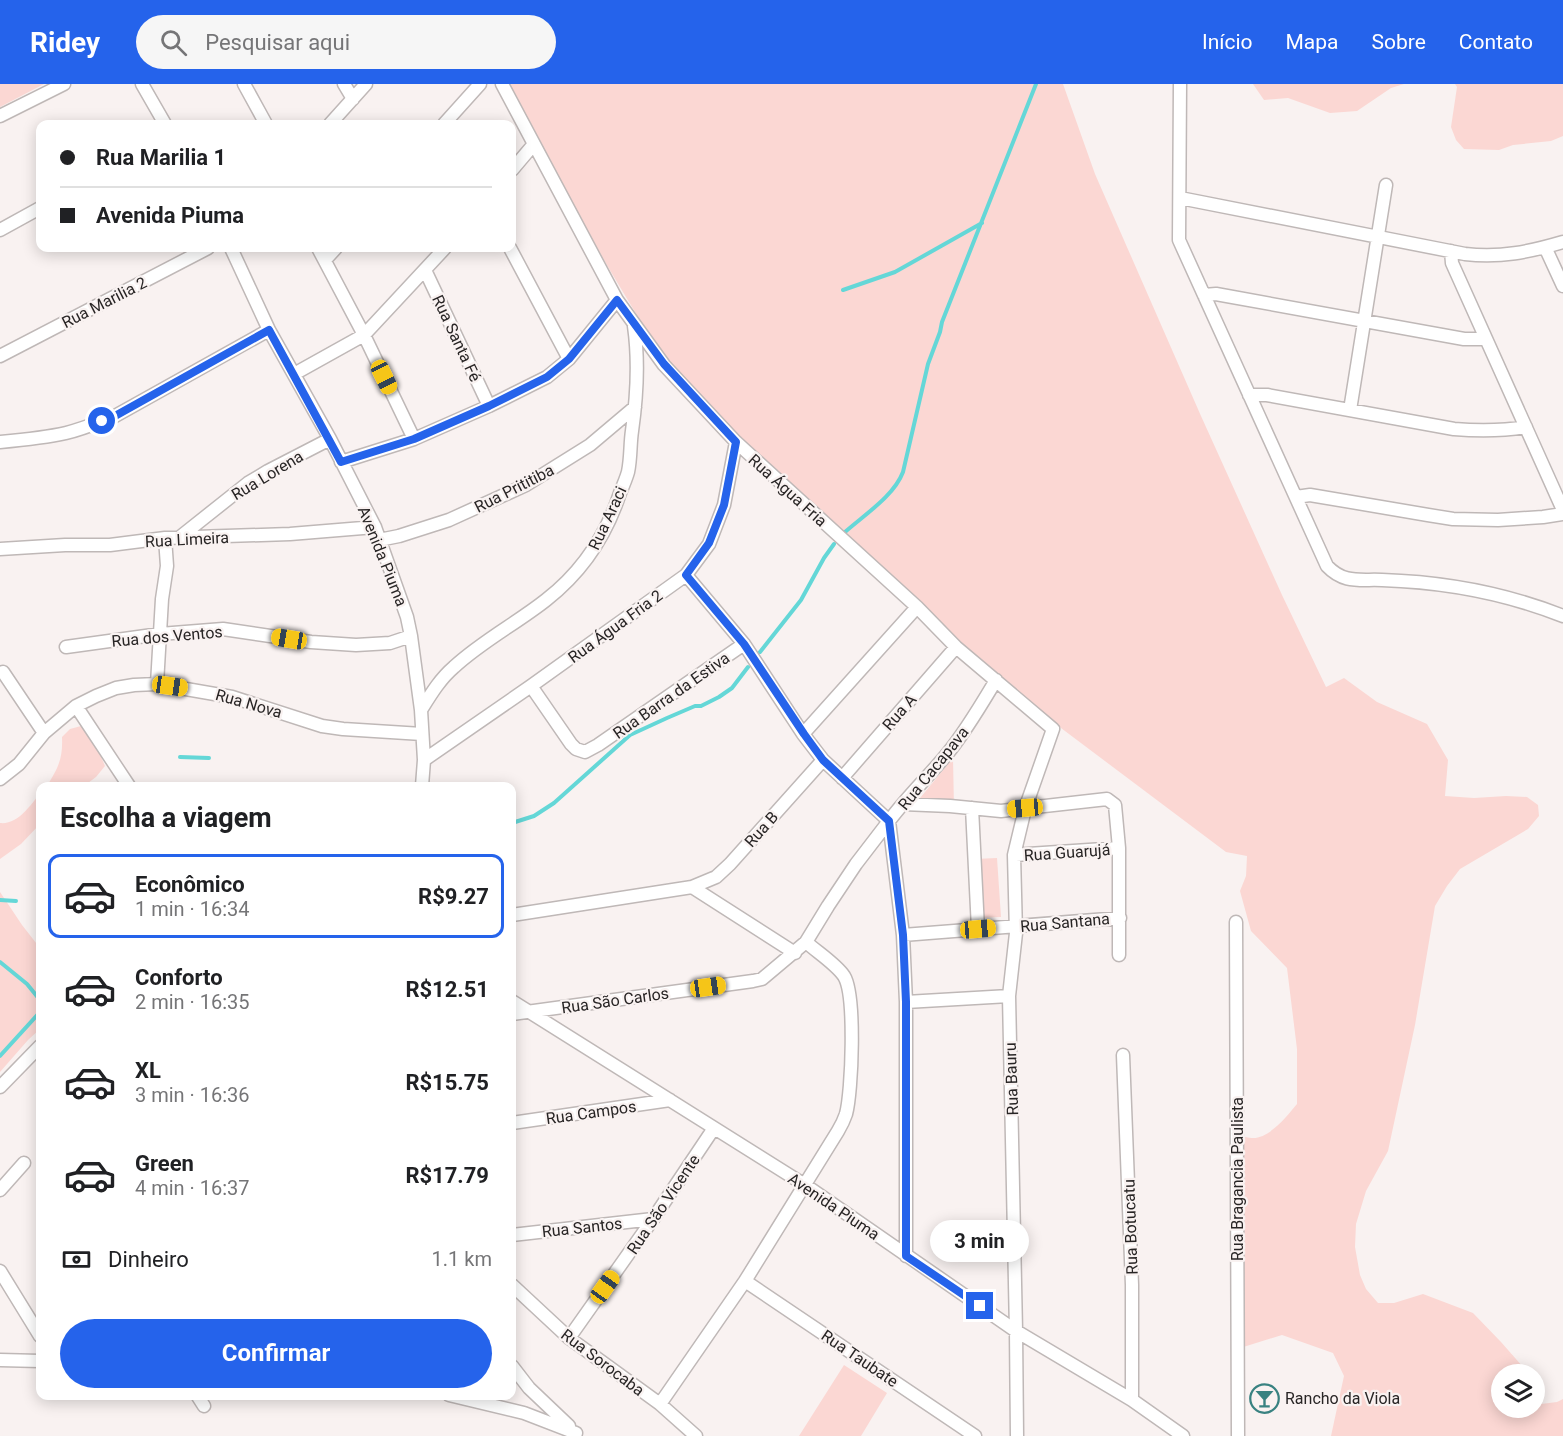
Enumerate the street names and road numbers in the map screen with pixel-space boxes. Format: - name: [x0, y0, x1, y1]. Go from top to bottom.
- street label: Rua Marilia 2: [59, 273, 150, 332]
- street label: Rua Santa Fé: [428, 292, 485, 385]
- street label: Rua Lorena: [228, 447, 307, 504]
- street label: Rua Água Fria: [745, 450, 831, 531]
- street label: Rua Prititiba: [471, 460, 557, 517]
- street label: Rua Araci: [585, 483, 630, 553]
- street label: Avenida Piuma: [354, 503, 411, 609]
- street label: Rua Limeira: [145, 528, 230, 551]
- street label: Rua Água Fria 2: [564, 586, 666, 667]
- street label: Rua dos Ventos: [111, 622, 223, 651]
- street label: Rua Barra da Estiva: [609, 648, 733, 743]
- street label: Rua Nova: [214, 685, 284, 722]
- street label: Rua A: [878, 690, 921, 734]
- street label: Rua Cacapava: [894, 723, 973, 814]
- street label: Rua B: [740, 808, 782, 851]
- street label: Rua Guarujá: [1023, 840, 1111, 865]
- street label: Rua Santana: [1019, 909, 1111, 936]
- street label: Rua São Carlos: [560, 984, 670, 1017]
- street label: Rua Bauru: [1001, 1042, 1022, 1116]
- street label: Rua Campos: [545, 1097, 637, 1128]
- street label: Rua Bragancia Paulista: [1228, 1097, 1247, 1261]
- street label: Rua São Vicente: [623, 1151, 704, 1258]
- street label: Avenida Piuma: [784, 1169, 883, 1244]
- street label: Rua Botucatu: [1119, 1179, 1142, 1275]
- street label: Rua Santos: [541, 1214, 623, 1241]
- street label: Rua Sorocaba: [557, 1325, 648, 1400]
- street label: Rua Taubate: [818, 1326, 902, 1391]

